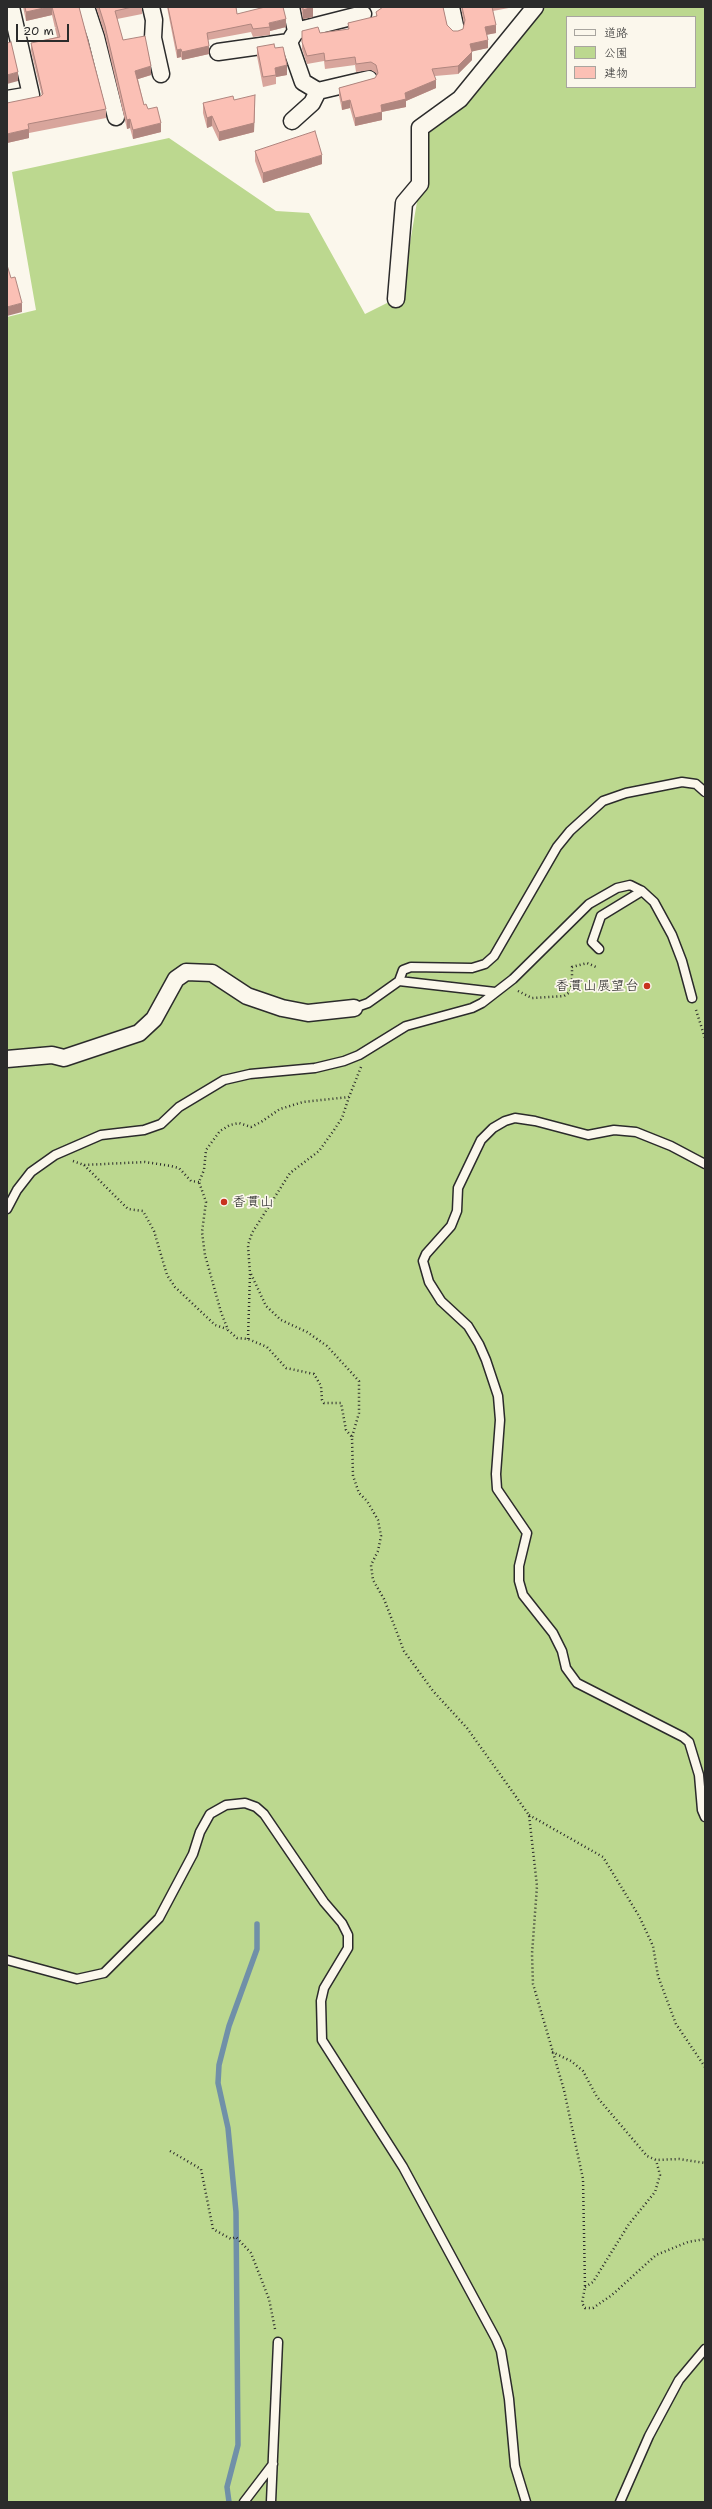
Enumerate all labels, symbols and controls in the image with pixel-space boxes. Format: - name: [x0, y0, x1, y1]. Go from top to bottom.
- scale bar: [18, 16, 71, 42]
- legend: [566, 16, 696, 88]
- text: 20 m: [23, 23, 54, 39]
- text: 道路: [604, 25, 628, 41]
- text: 公園: [604, 45, 628, 61]
- text: 建物: [604, 65, 628, 81]
- place label: 香貫山展望台: [555, 978, 639, 994]
- marker: 香貫山展望台: [642, 981, 652, 991]
- place label: 香貫山: [232, 1194, 274, 1210]
- marker: 香貫山: [219, 1197, 229, 1207]

